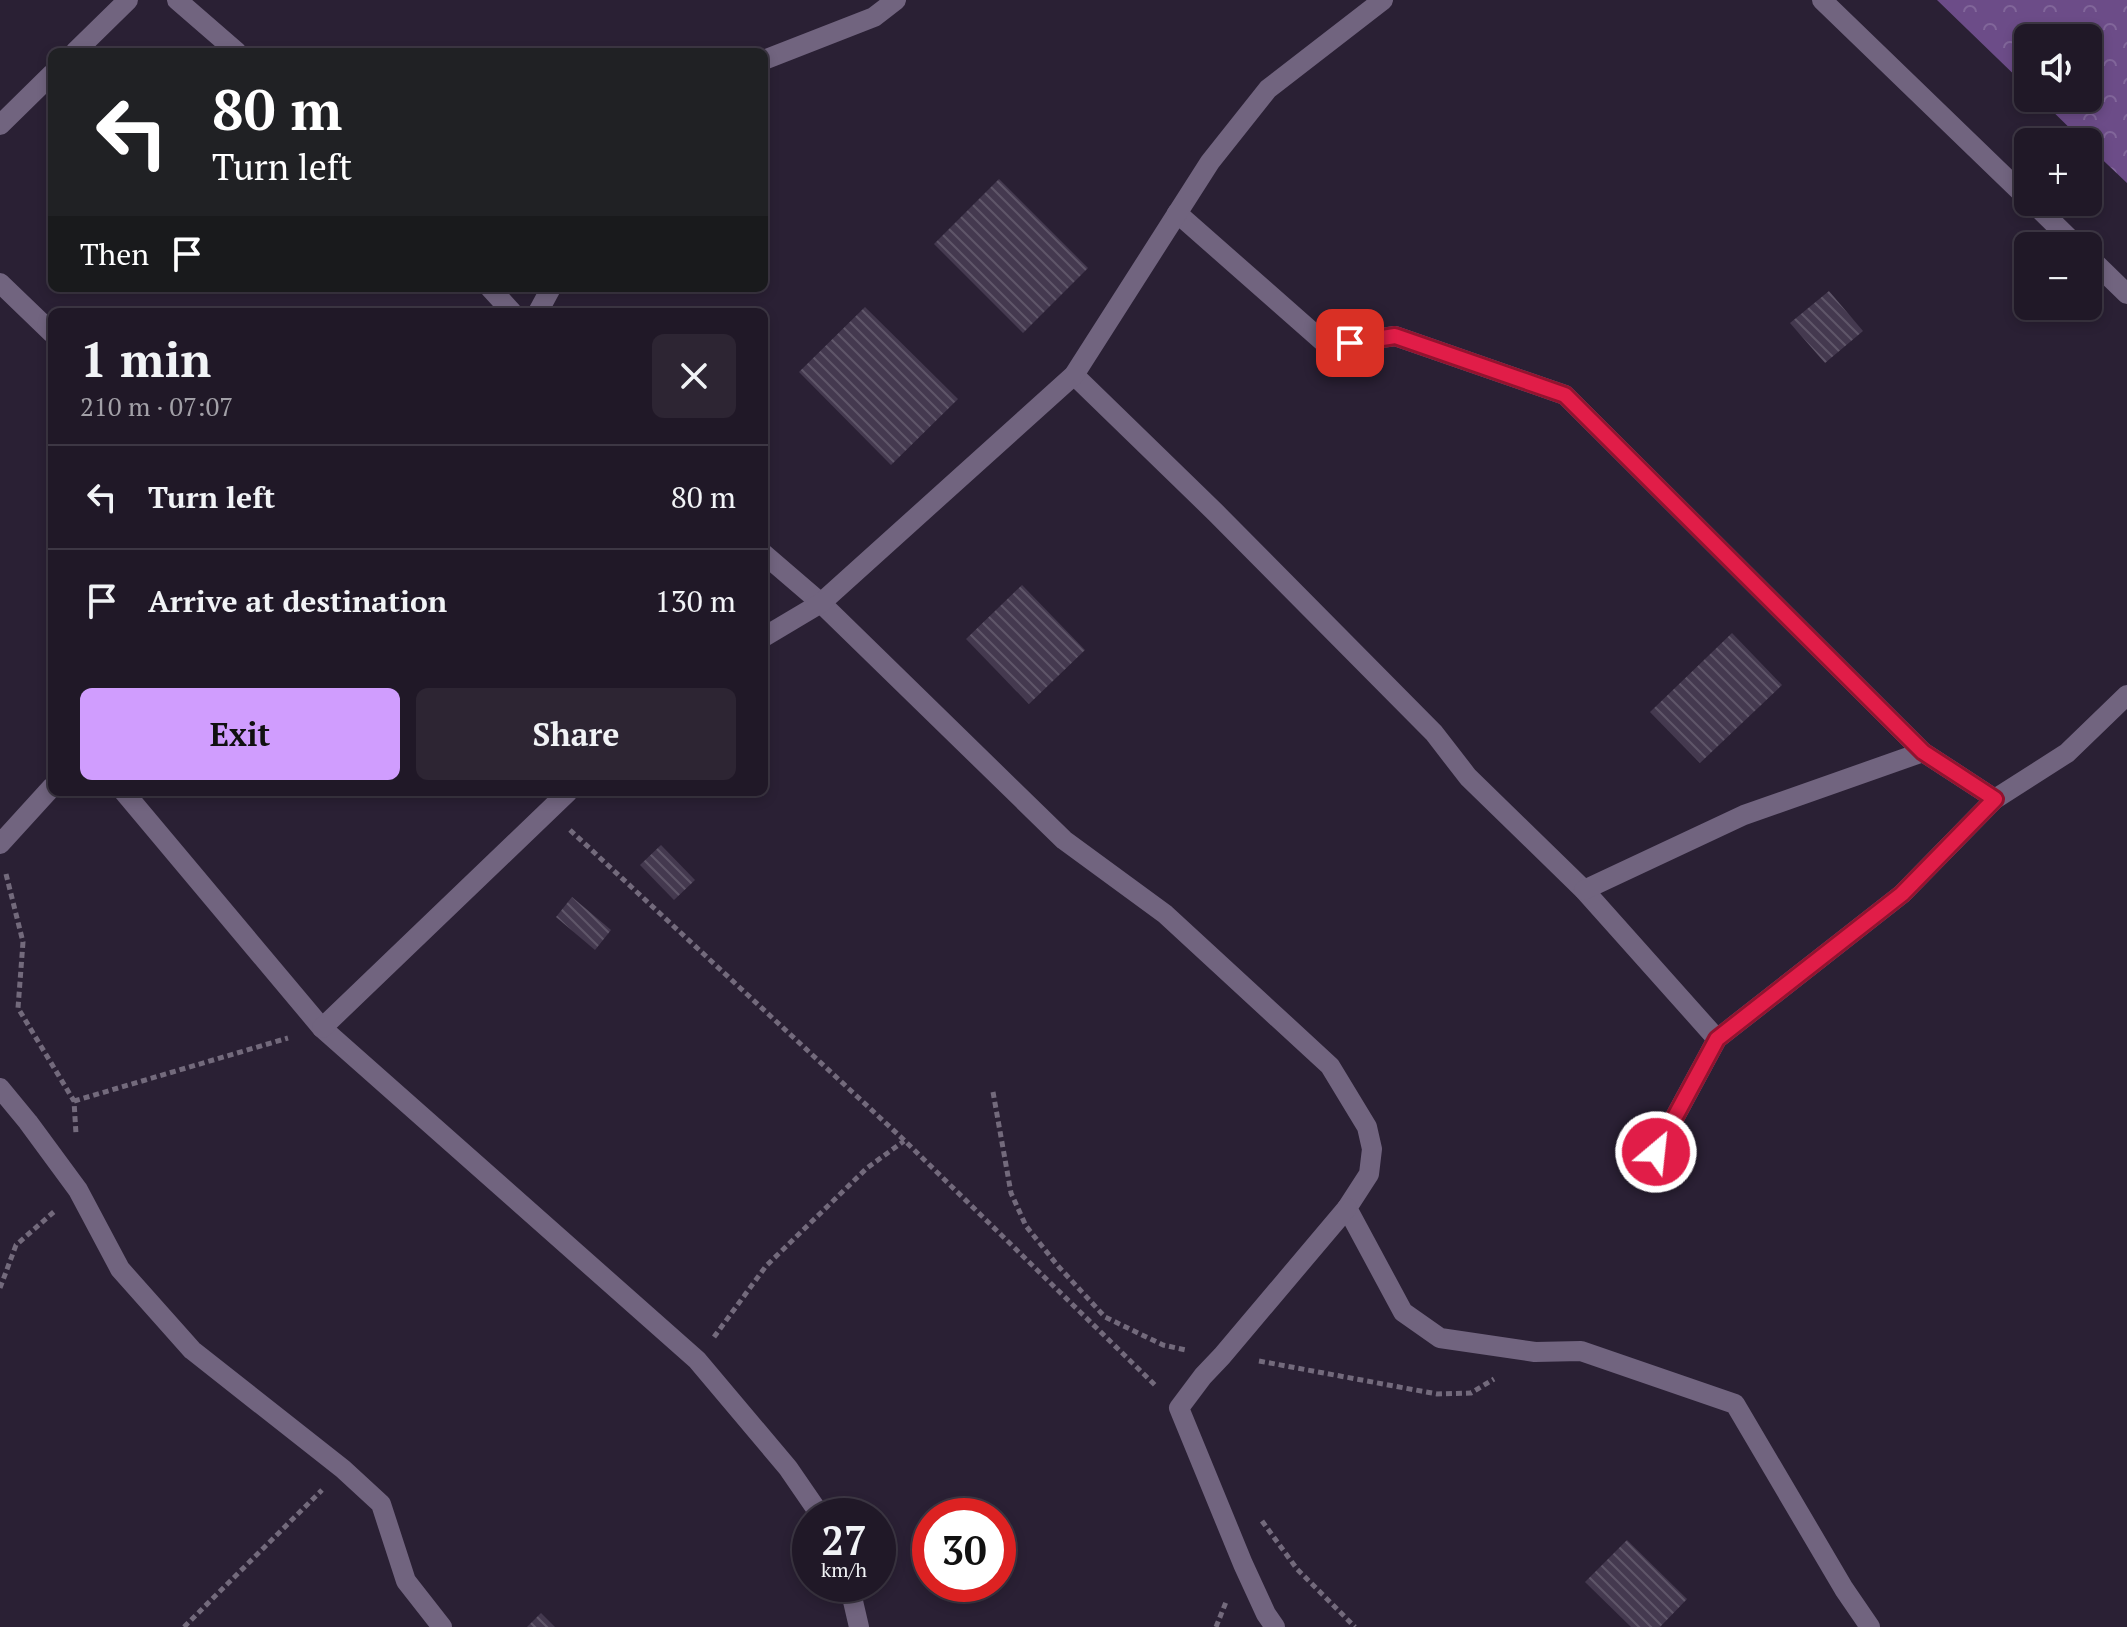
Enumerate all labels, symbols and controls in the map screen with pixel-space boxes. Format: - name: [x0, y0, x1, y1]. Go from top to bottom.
- map controls: [2014, 24, 2102, 320]
- button: sound: [2014, 24, 2102, 112]
- text: 80 m: [212, 72, 342, 146]
- icon: left: [80, 80, 184, 184]
- button: +: [2014, 128, 2102, 216]
- text: Turn left: [212, 143, 352, 190]
- icon: arrive: [165, 232, 209, 276]
- button: −: [2014, 232, 2102, 320]
- text: Then: [80, 234, 149, 274]
- pin: [1316, 309, 1384, 377]
- icon: arrive: [1328, 321, 1372, 365]
- text: 1 min: [80, 327, 211, 391]
- button: close: [652, 334, 736, 418]
- text: 210 m · 07:07: [80, 389, 233, 423]
- icon: left: [80, 475, 124, 519]
- text: Turn left: [148, 477, 275, 517]
- text: 80 m: [671, 477, 736, 517]
- icon: arrive: [80, 579, 124, 623]
- text: Arrive at destination: [148, 581, 447, 621]
- text: 130 m: [655, 581, 736, 621]
- button: Exit: [80, 688, 400, 780]
- button: Share: [416, 688, 736, 780]
- position arrow: [1614, 1110, 1698, 1194]
- speed limit sign: 30: [912, 1498, 1016, 1602]
- text: 27: [821, 1513, 867, 1566]
- text: km/h: [821, 1556, 867, 1583]

